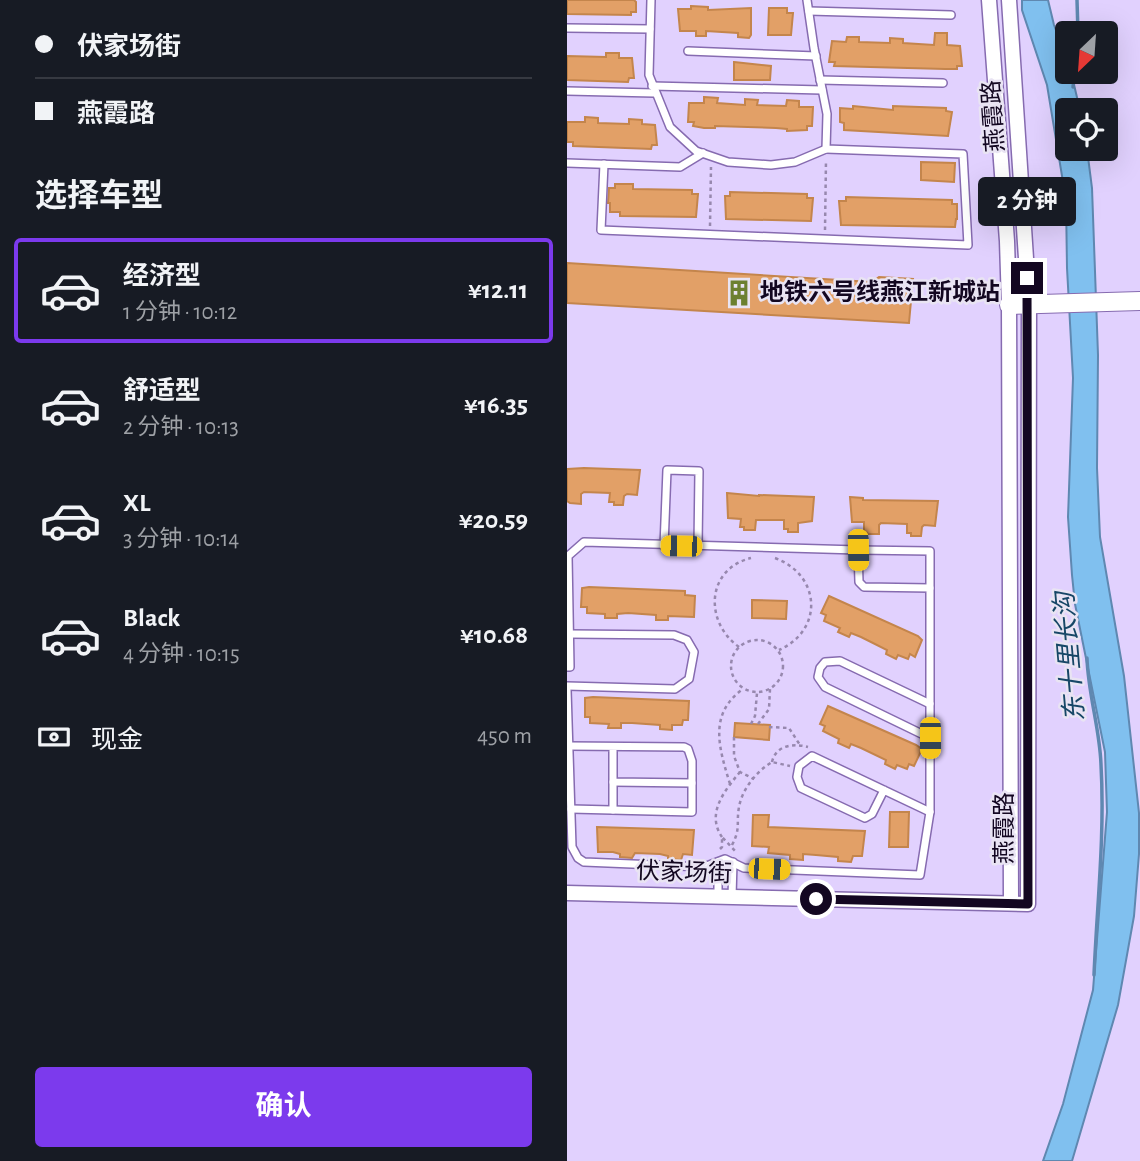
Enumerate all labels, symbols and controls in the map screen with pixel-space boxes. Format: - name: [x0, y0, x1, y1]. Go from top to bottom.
- north arrow: [1055, 21, 1118, 84]
- map controls: [1055, 21, 1118, 161]
- text: 伏家场街: [77, 34, 181, 60]
- street label: 燕霞路: [978, 79, 1008, 153]
- button: locate: [1055, 98, 1118, 161]
- text: 燕霞路: [77, 101, 155, 127]
- callout: 2 分钟: [978, 176, 1076, 226]
- text: 选择车型: [35, 180, 163, 212]
- text: 2 分钟: [997, 190, 1057, 213]
- icon: car: [39, 259, 102, 322]
- route end: [1011, 262, 1043, 294]
- text: 经济型: [123, 263, 201, 289]
- text: ¥12.11: [468, 277, 528, 303]
- building icon: 地铁六号线燕江新城站: [724, 278, 754, 308]
- place label: 地铁六号线燕江新城站: [760, 279, 1000, 305]
- text: 1 分钟 · 10:12: [123, 301, 237, 324]
- icon: car: [39, 374, 102, 437]
- text: 舒适型: [123, 378, 201, 404]
- text: ¥16.35: [464, 392, 528, 418]
- text: 2 分钟 · 10:13: [123, 416, 239, 439]
- icon: car: [39, 489, 102, 552]
- text: XL: [123, 490, 150, 516]
- text: ¥20.59: [459, 507, 528, 533]
- text: 3 分钟 · 10:14: [123, 528, 239, 551]
- car: [848, 529, 869, 571]
- car: [660, 535, 703, 557]
- water label: 东十里长沟: [1050, 588, 1089, 723]
- icon: car: [39, 604, 102, 667]
- text: Black: [123, 605, 180, 631]
- text: ¥10.68: [460, 622, 528, 648]
- text: 4 分钟 · 10:15: [123, 643, 240, 666]
- car: [920, 717, 941, 759]
- icon: cash: [35, 718, 73, 756]
- text: 450 m: [477, 725, 532, 748]
- text: 现金: [91, 727, 143, 753]
- street label: 燕霞路: [991, 792, 1017, 864]
- street label: 伏家场街: [636, 857, 732, 887]
- car: [748, 858, 791, 880]
- route start: [800, 883, 832, 915]
- button: 确认: [35, 1067, 532, 1147]

